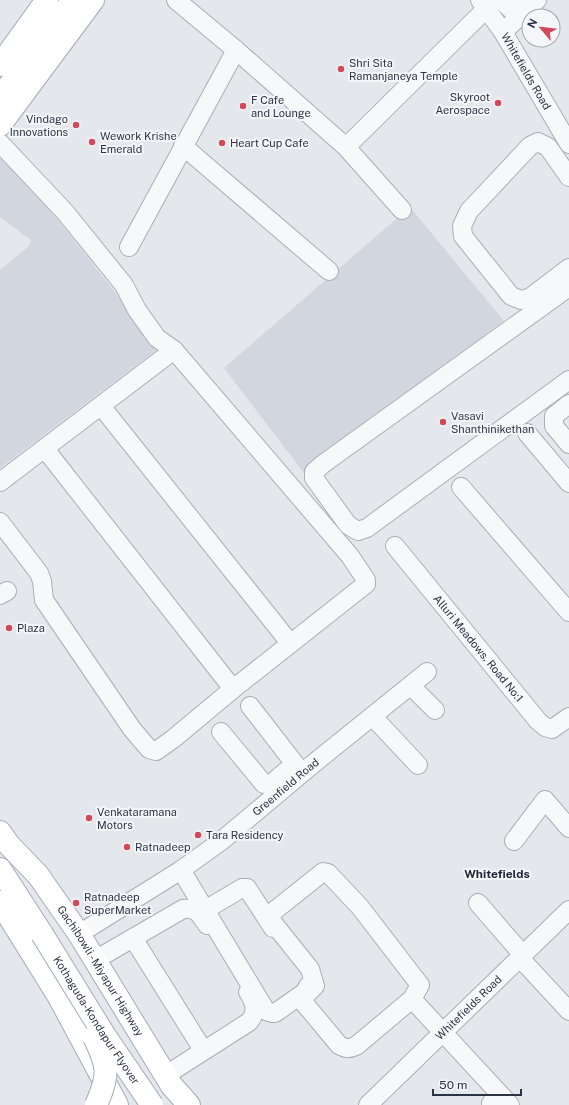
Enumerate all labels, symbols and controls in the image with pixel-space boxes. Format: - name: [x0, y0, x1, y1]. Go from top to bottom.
- north arrow: [521, 8, 561, 48]
- text: N: [525, 17, 539, 30]
- street label: Whitefields Road: [499, 31, 553, 112]
- place label: Shri Sita Ramanjaneya Temple: [349, 57, 458, 82]
- marker: Shri Sita Ramanjaneya Temple: [336, 64, 346, 74]
- place label: Skyroot Aerospace: [435, 91, 490, 116]
- place label: F Cafe and Lounge: [251, 94, 311, 119]
- marker: Skyroot Aerospace: [493, 98, 503, 108]
- marker: F Cafe and Lounge: [238, 101, 248, 111]
- place label: Vindago Innovations: [10, 113, 68, 138]
- marker: Vindago Innovations: [71, 120, 81, 130]
- place label: Wework Krishe Emerald: [100, 130, 177, 155]
- marker: Wework Krishe Emerald: [87, 137, 97, 147]
- place label: Heart Cup Cafe: [230, 137, 309, 149]
- marker: Heart Cup Cafe: [217, 138, 227, 148]
- place label: Vasavi Shanthinikethan: [451, 410, 534, 435]
- marker: Vasavi Shanthinikethan: [438, 417, 448, 427]
- street label: Alluri Meadows, Road No:1: [431, 592, 526, 704]
- place label: Plaza: [17, 622, 45, 634]
- marker: Plaza: [4, 623, 14, 633]
- street label: Greenfield Road: [250, 756, 321, 818]
- place label: Venkataramana Motors: [97, 806, 177, 831]
- marker: Venkataramana Motors: [84, 813, 94, 823]
- place label: Tara Residency: [206, 829, 284, 841]
- marker: Tara Residency: [193, 830, 203, 840]
- place label: Ratnadeep: [135, 841, 191, 853]
- marker: Ratnadeep: [122, 842, 132, 852]
- district label: Whitefields: [464, 867, 530, 881]
- place label: Ratnadeep SuperMarket: [84, 891, 151, 916]
- marker: Ratnadeep SuperMarket: [71, 898, 81, 908]
- street label: Gachibowli - Miyapur Highway: [55, 903, 146, 1038]
- street label: Kothaguda-Kondapur Flyover: [51, 954, 142, 1086]
- street label: Whitefields Road: [433, 973, 504, 1042]
- scale bar: [433, 1071, 521, 1097]
- text: 50 m: [439, 1078, 467, 1092]

